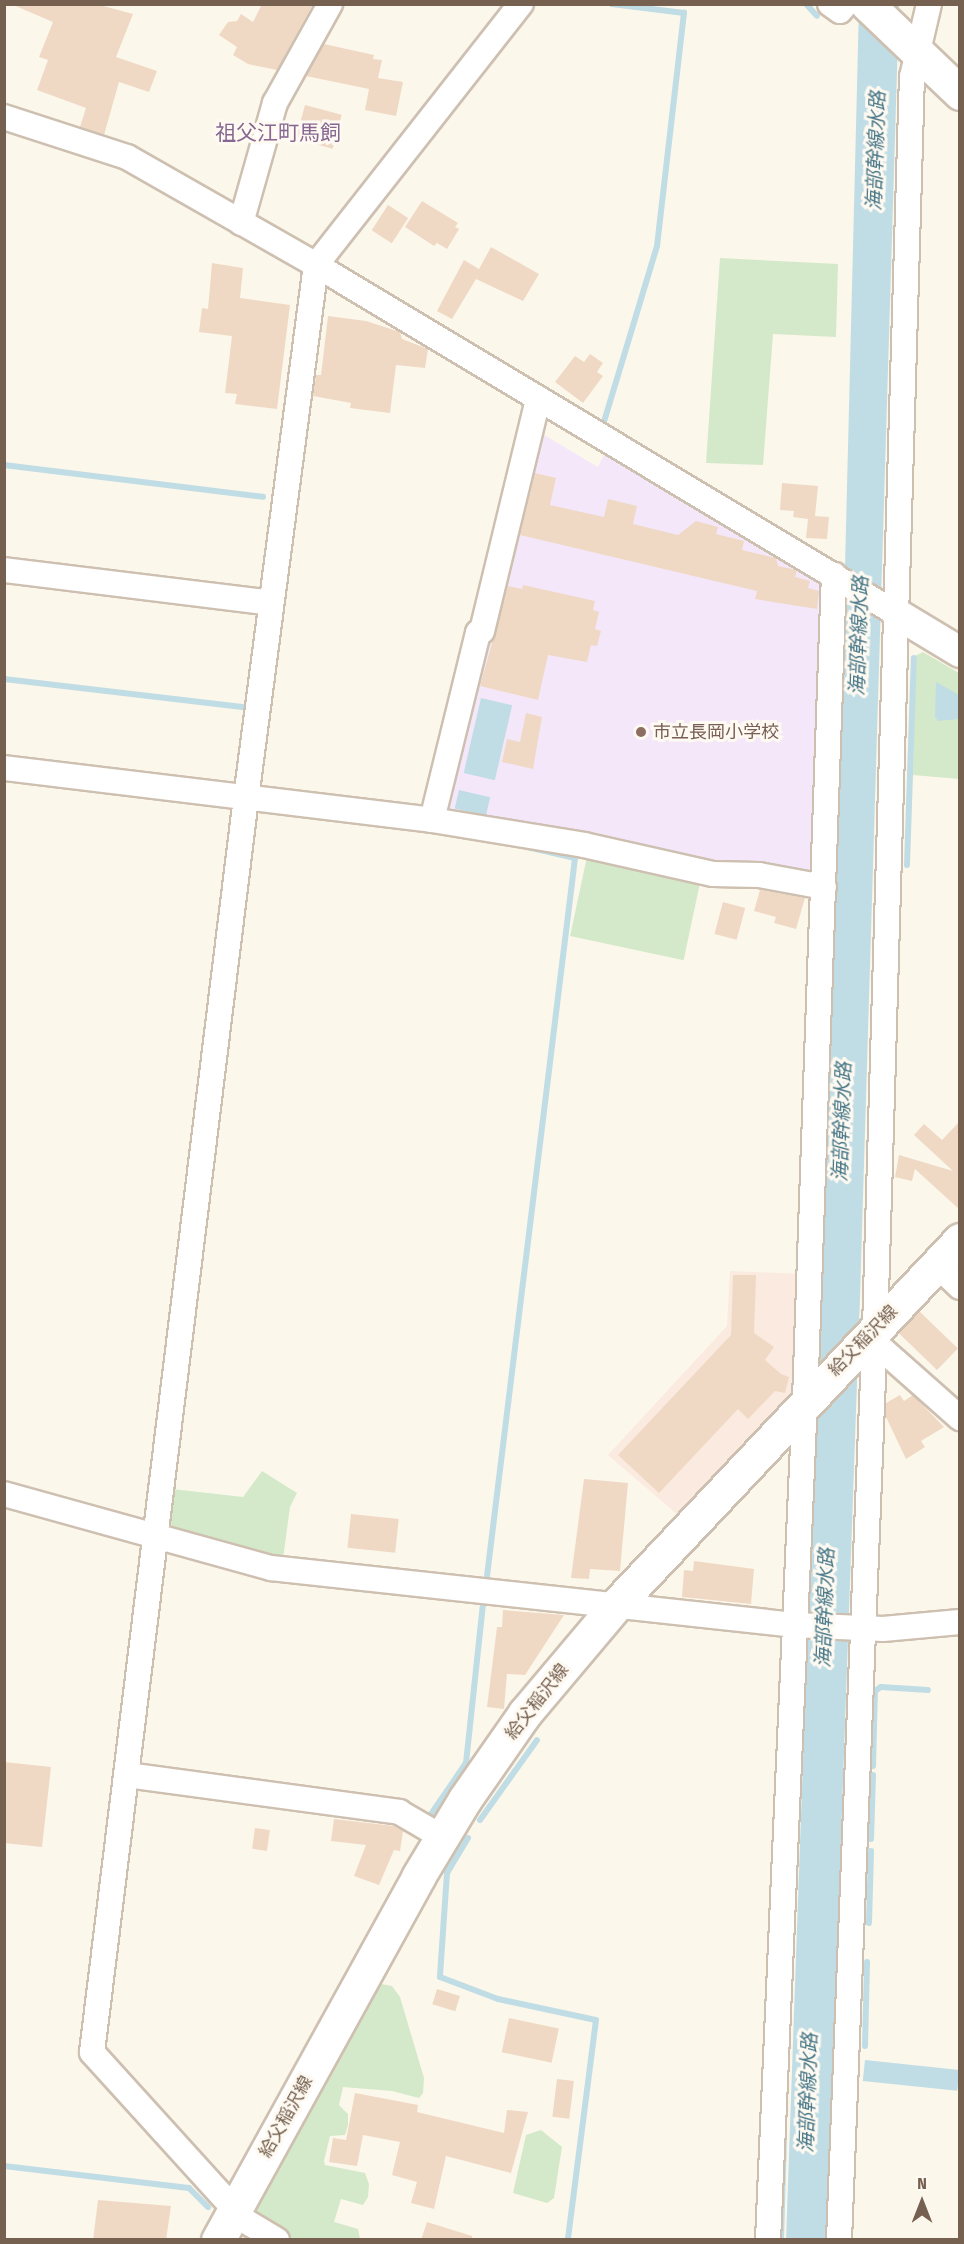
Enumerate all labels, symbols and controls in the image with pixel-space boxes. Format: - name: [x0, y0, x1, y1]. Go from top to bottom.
- water label: 海部幹線水路: [862, 91, 890, 211]
- district label: 祖父江町馬飼: [215, 120, 341, 146]
- water label: 海部幹線水路: [845, 576, 873, 696]
- place label: 市立長岡小学校: [653, 721, 779, 743]
- marker: 市立長岡小学校: [634, 725, 648, 739]
- water label: 海部幹線水路: [828, 1062, 856, 1182]
- street label: 給父稲沢線: [824, 1301, 902, 1381]
- water label: 海部幹線水路: [811, 1548, 839, 1668]
- street label: 給父稲沢線: [501, 1660, 573, 1744]
- water label: 海部幹線水路: [794, 2033, 822, 2153]
- street label: 給父稲沢線: [255, 2072, 317, 2162]
- north arrow: [892, 2172, 952, 2232]
- text: N: [917, 2174, 927, 2193]

